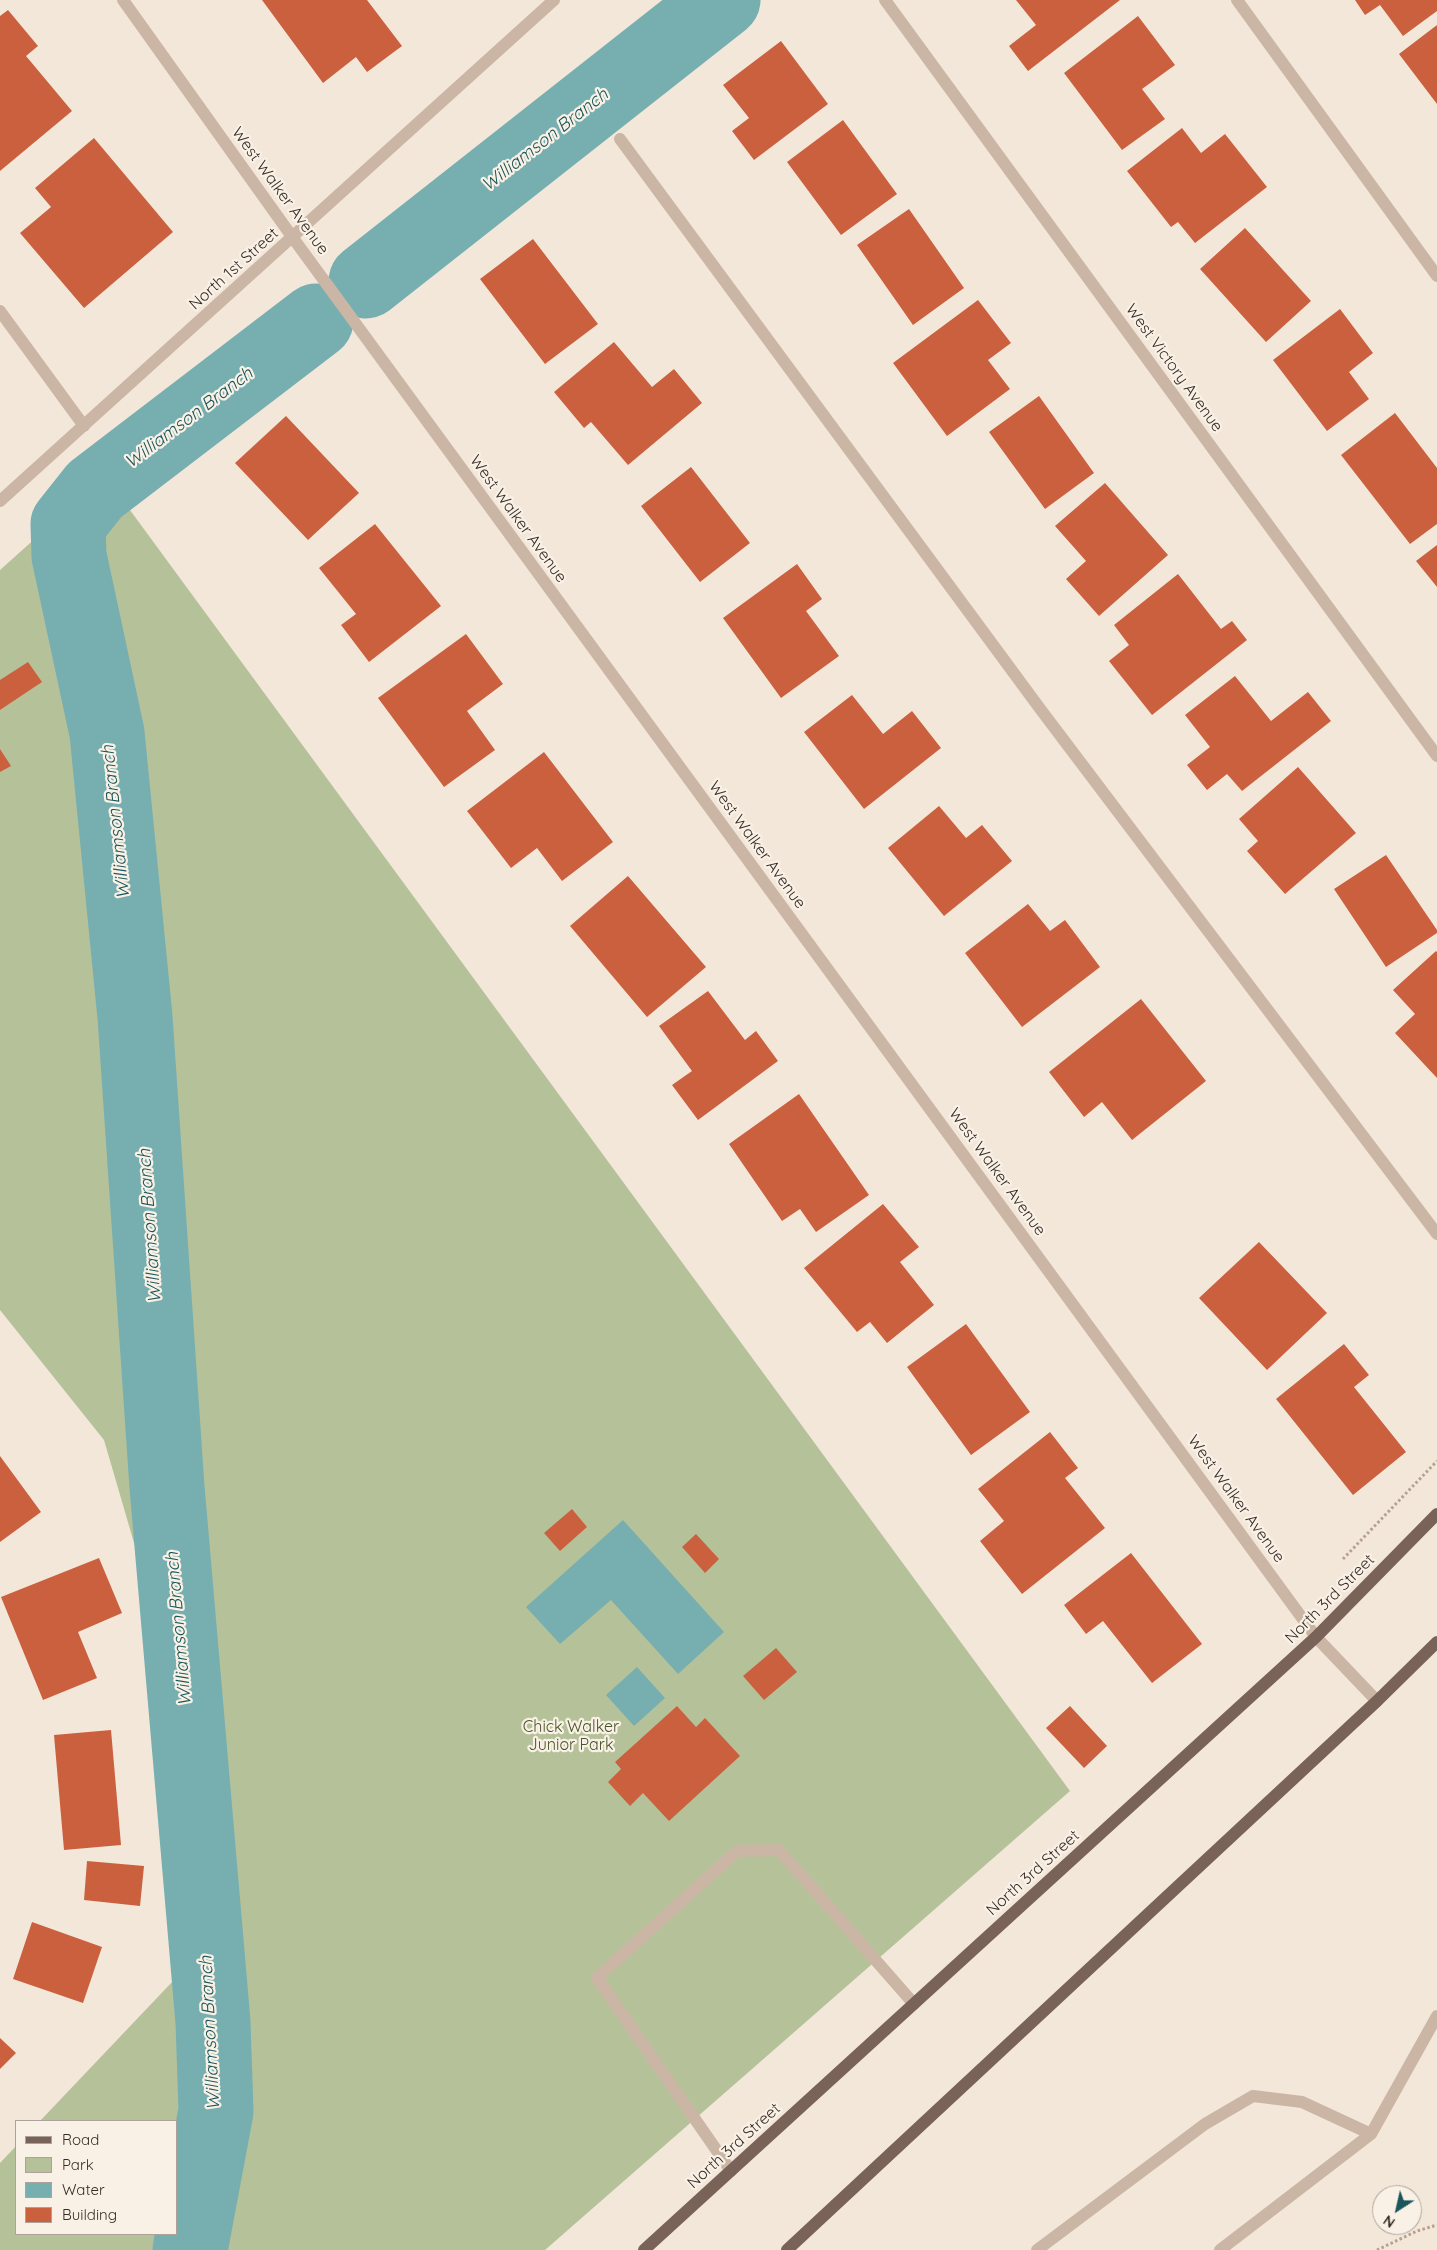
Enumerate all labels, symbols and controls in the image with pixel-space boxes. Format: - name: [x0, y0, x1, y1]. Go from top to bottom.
- water label: Williamson Branch: [477, 84, 613, 196]
- street label: West Walker Avenue: [227, 124, 333, 258]
- street label: North 1st Street: [185, 224, 283, 314]
- street label: West Victory Avenue: [1121, 300, 1227, 436]
- water label: Williamson Branch: [121, 363, 257, 473]
- street label: West Walker Avenue: [465, 452, 571, 586]
- water label: Williamson Branch: [97, 744, 135, 900]
- street label: West Walker Avenue: [704, 778, 810, 912]
- street label: West Walker Avenue: [944, 1105, 1050, 1239]
- water label: Williamson Branch: [134, 1148, 166, 1304]
- street label: West Walker Avenue: [1183, 1432, 1289, 1566]
- street label: North 3rd Street: [1281, 1550, 1379, 1648]
- water label: Williamson Branch: [162, 1551, 196, 1707]
- park label: Chick Walker Junior Park: [523, 1717, 619, 1755]
- street label: North 3rd Street: [983, 1826, 1083, 1920]
- water label: Williamson Branch: [195, 1955, 225, 2111]
- street label: North 3rd Street: [684, 2099, 784, 2193]
- legend: [15, 2120, 178, 2235]
- text: Road: [62, 2130, 99, 2149]
- text: Park: [62, 2155, 94, 2174]
- text: Water: [62, 2180, 105, 2199]
- north arrow: [1372, 2185, 1422, 2235]
- text: Building: [62, 2205, 117, 2224]
- text: N: [1380, 2211, 1398, 2232]

